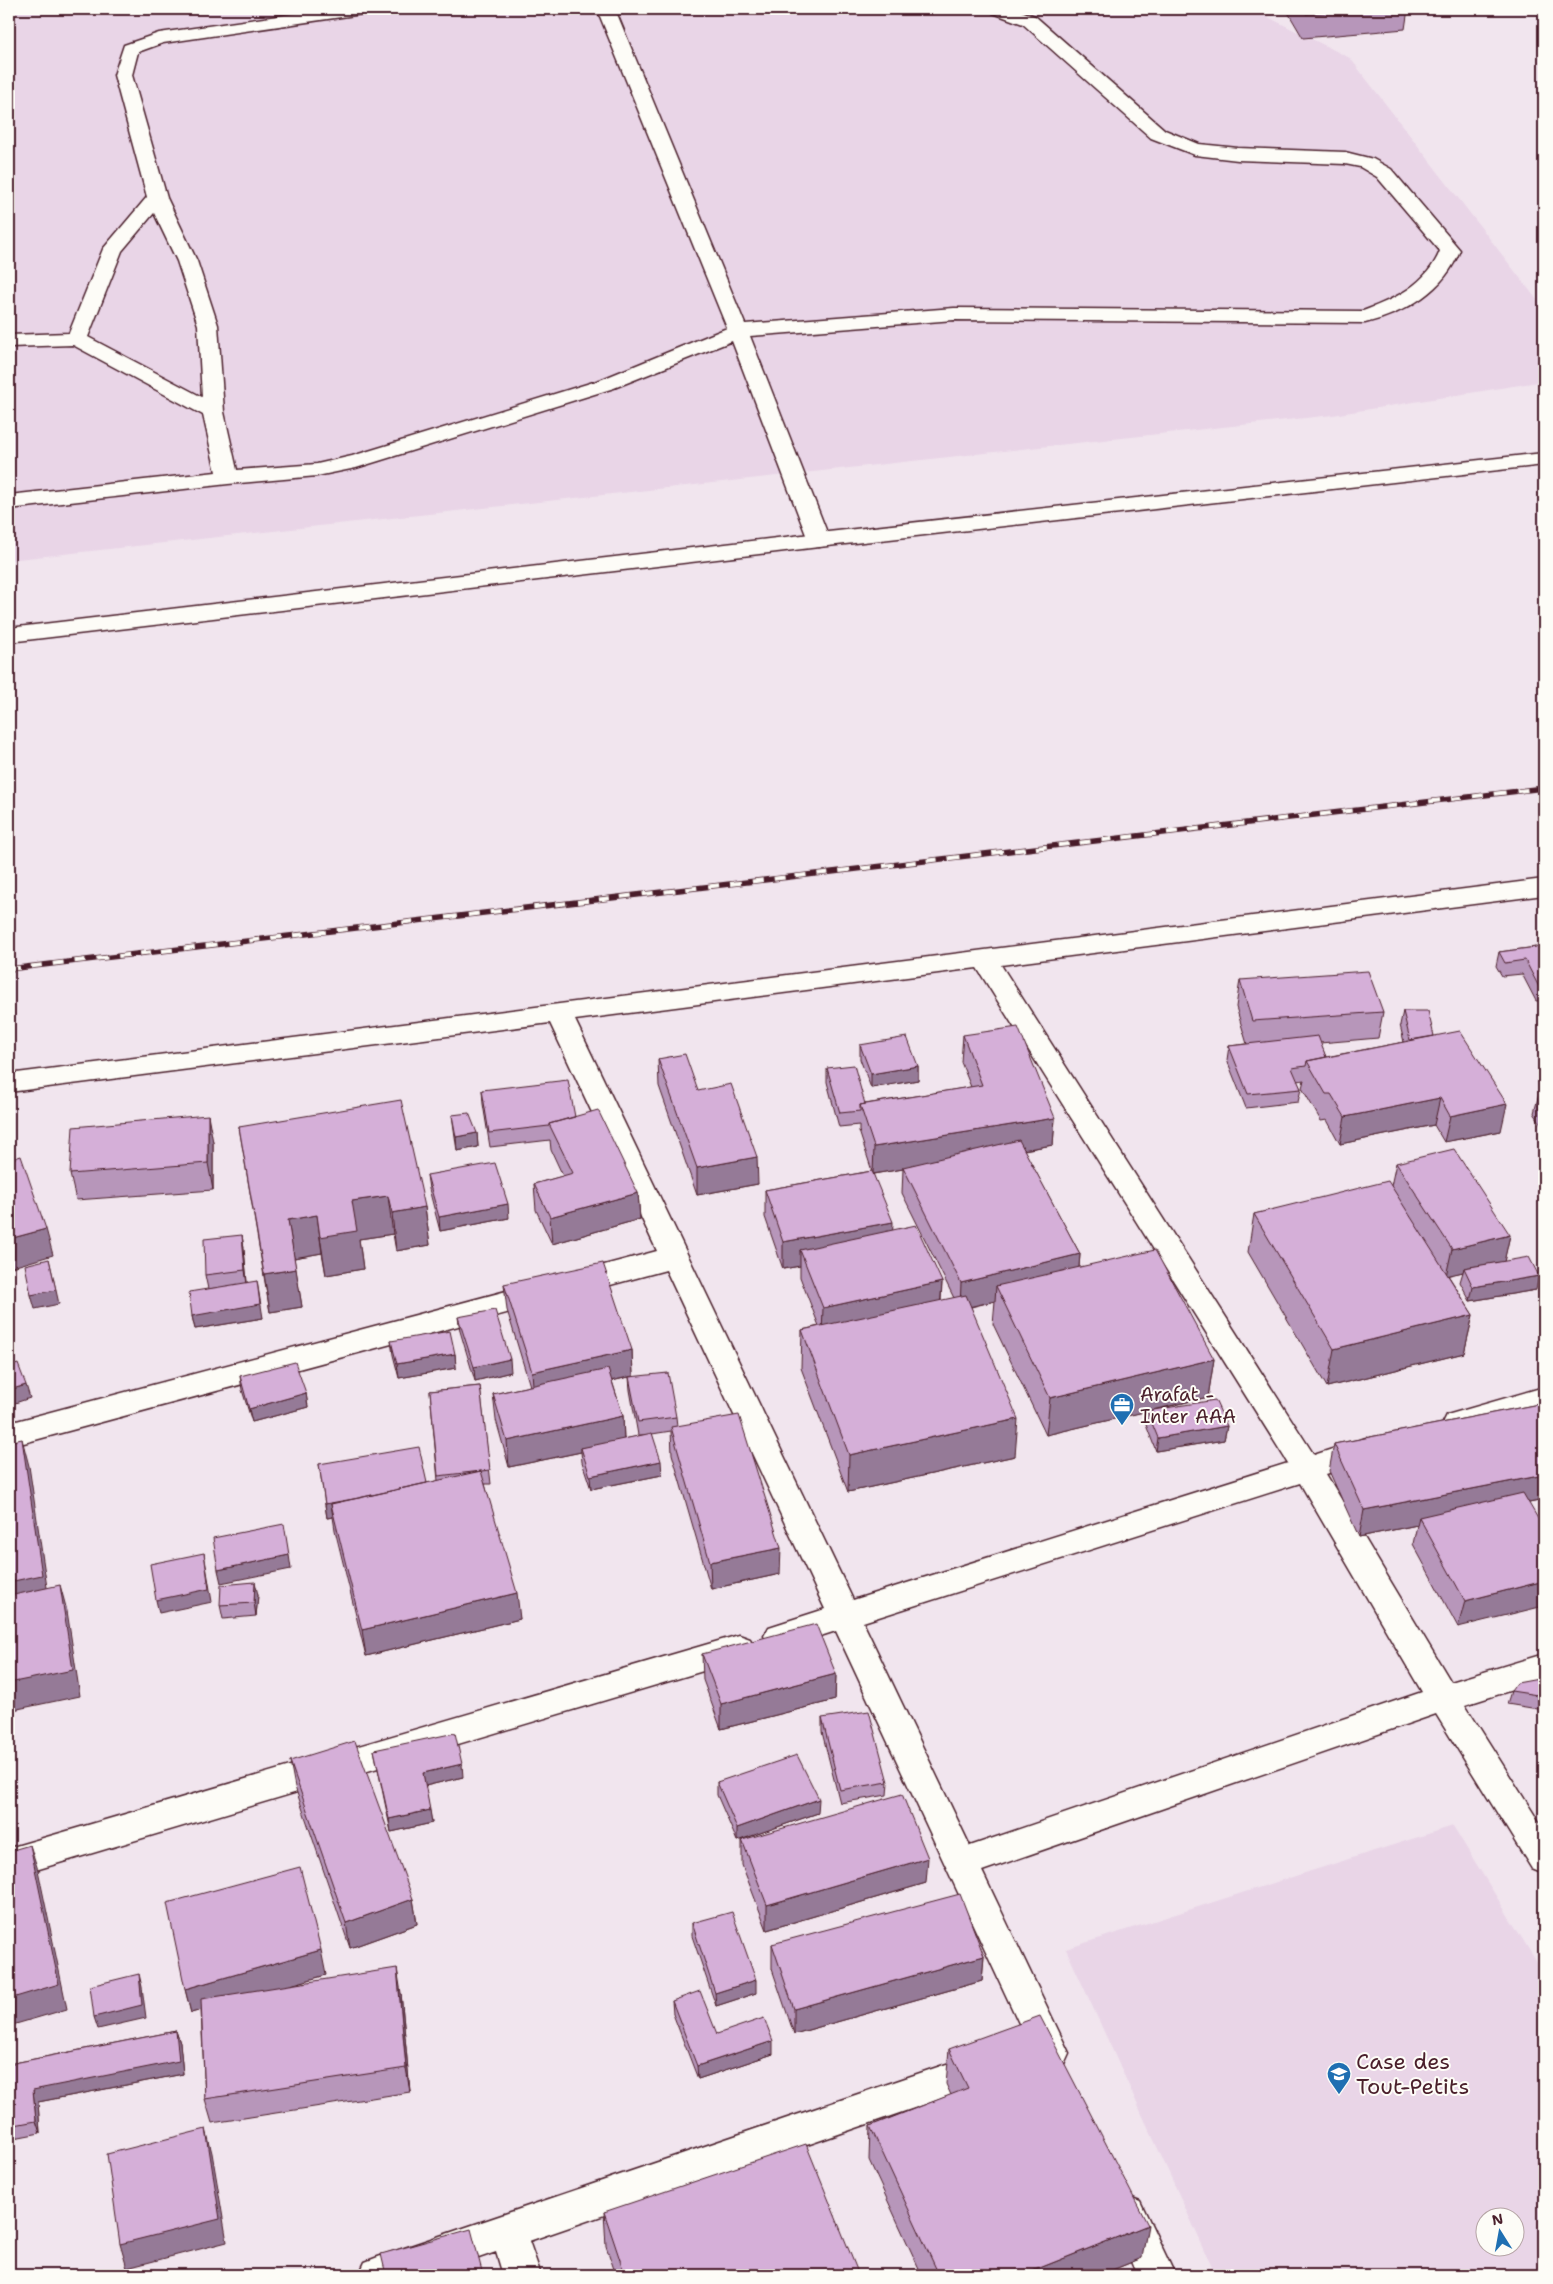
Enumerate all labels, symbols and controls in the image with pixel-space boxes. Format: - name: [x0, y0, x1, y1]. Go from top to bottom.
- place label: Arafat - Inter AAA: [1140, 1382, 1236, 1429]
- office icon: Arafat - Inter AAA: [1109, 1392, 1135, 1426]
- place label: Case des Tout-Petits: [1356, 2047, 1469, 2101]
- school or university icon: Case des Tout-Petits: [1326, 2061, 1352, 2095]
- north arrow: [1476, 2206, 1526, 2256]
- text: N: [1490, 2209, 1505, 2229]

